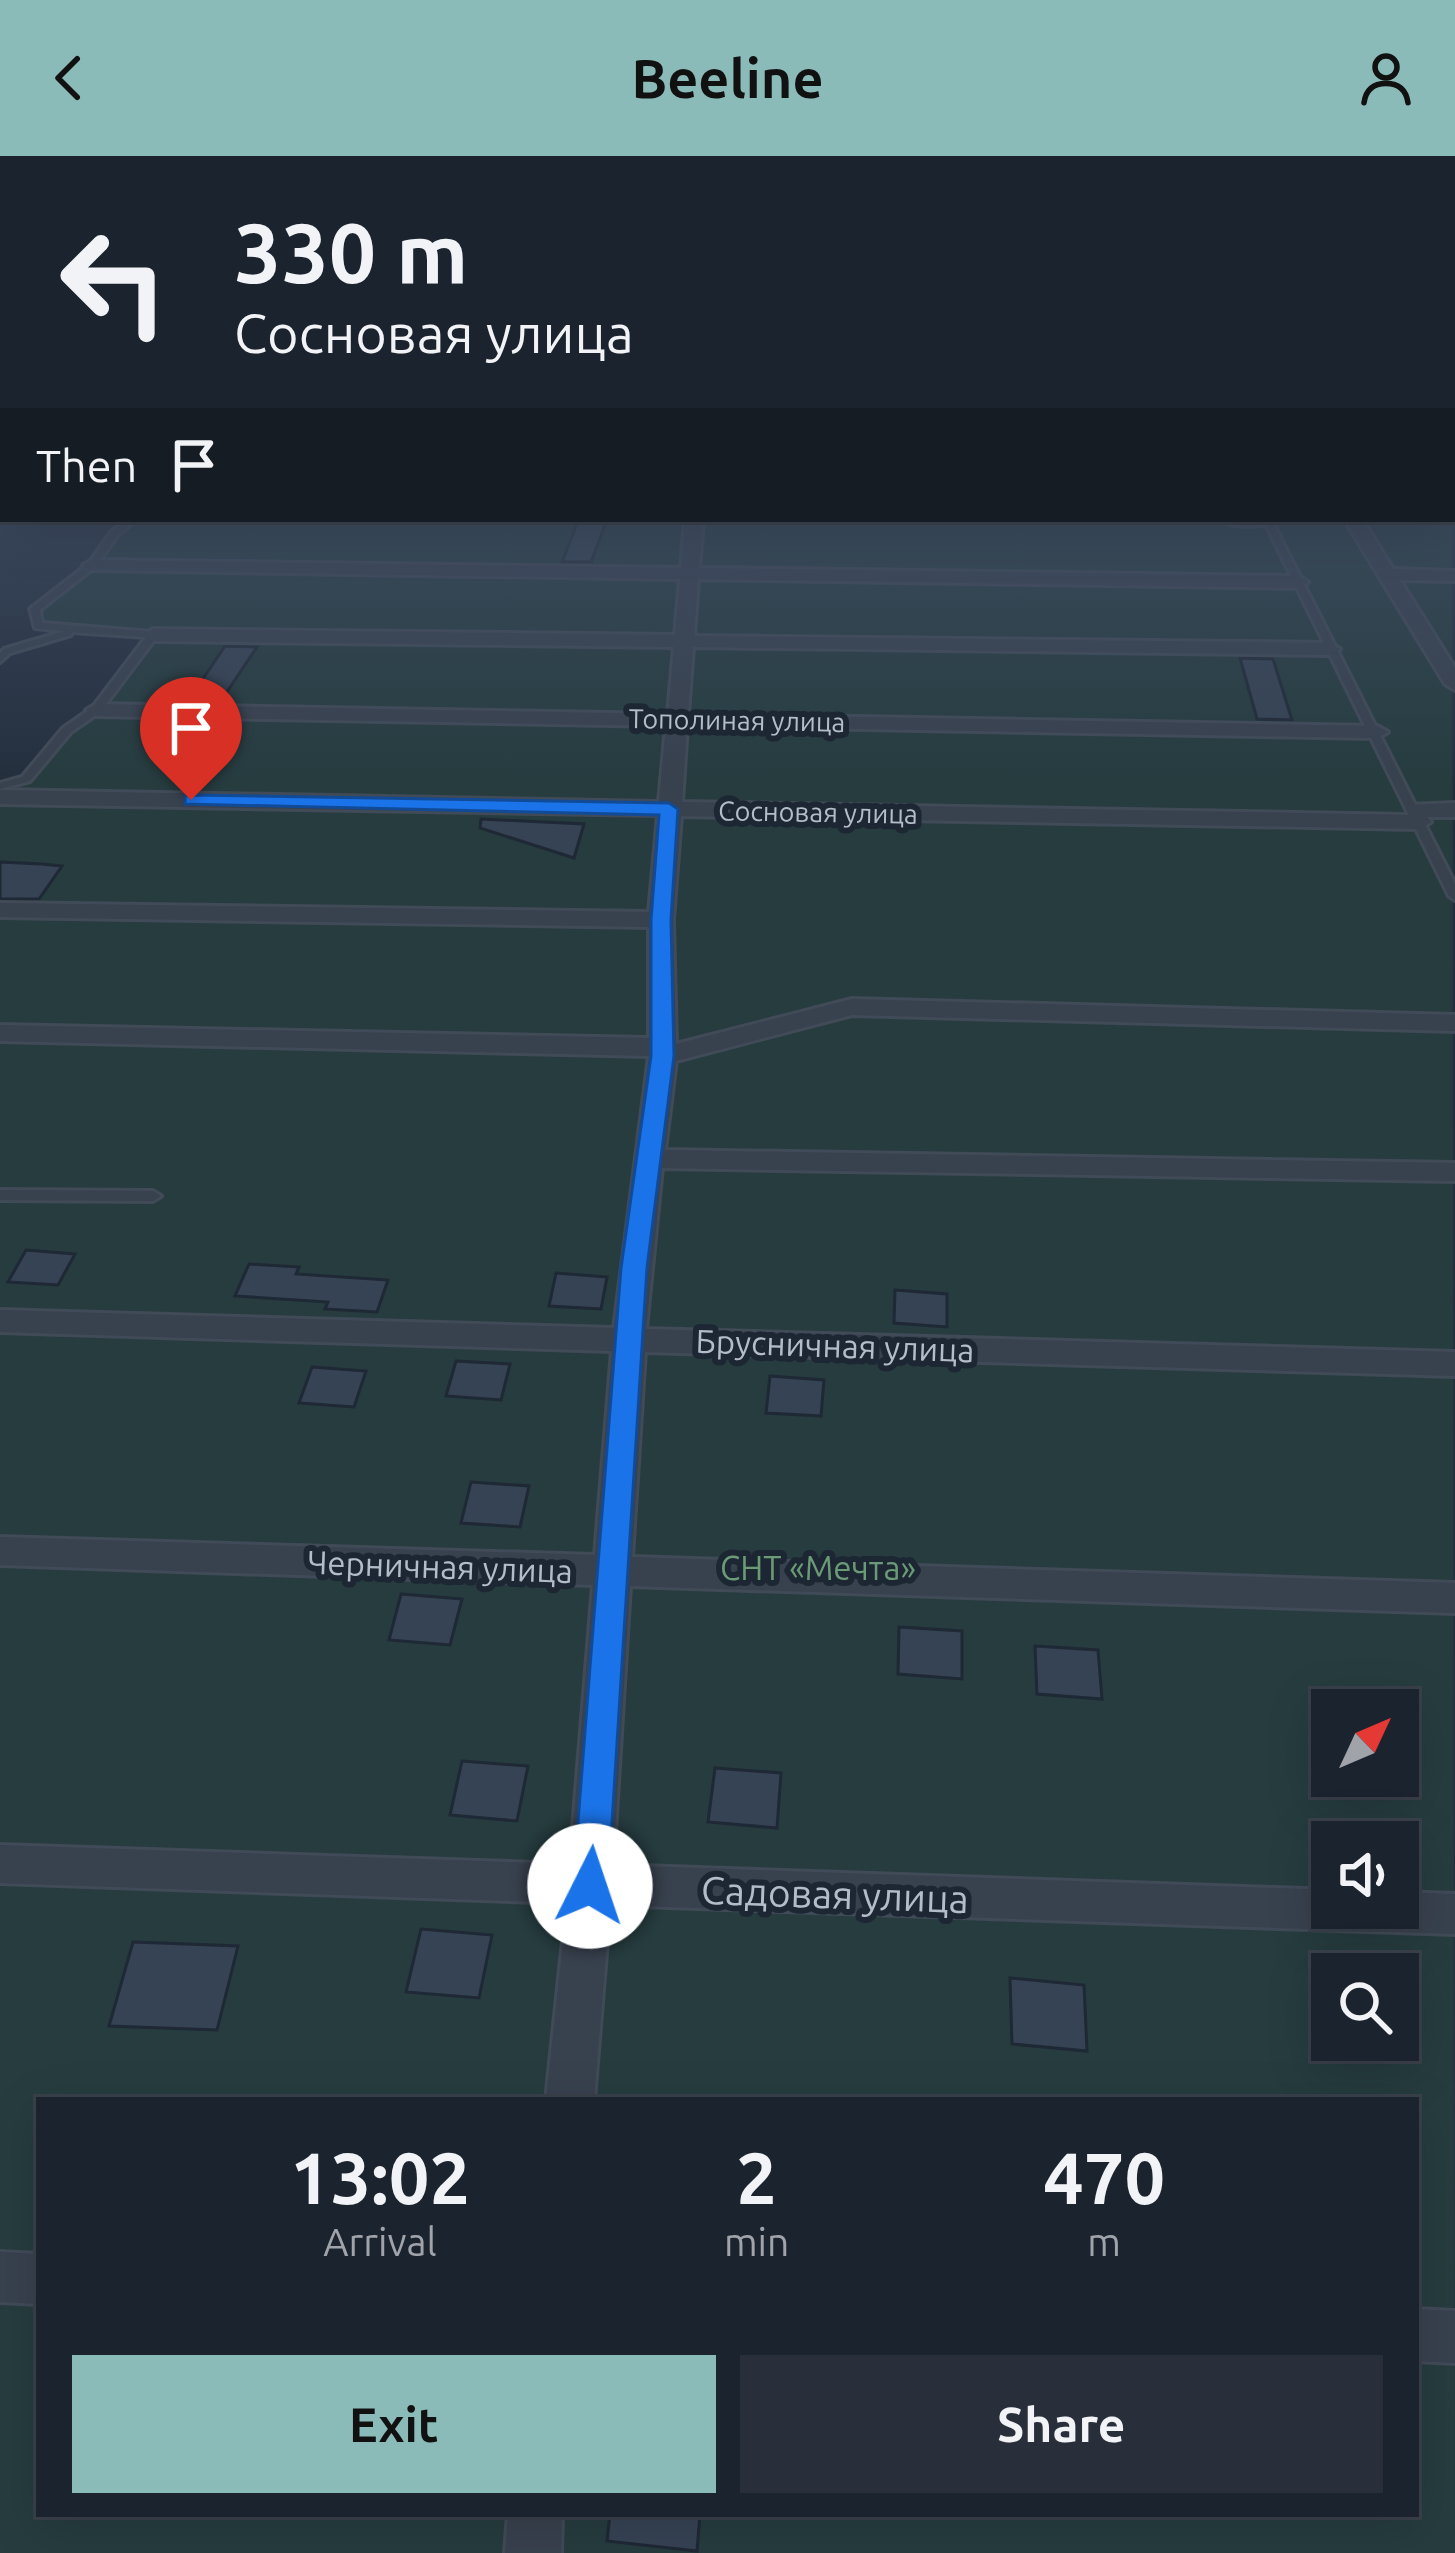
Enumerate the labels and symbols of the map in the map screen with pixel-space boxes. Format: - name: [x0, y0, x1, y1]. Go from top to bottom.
- pin: [140, 677, 242, 800]
- street label: Тополиная улица: [628, 703, 846, 737]
- street label: Сосновая улица: [718, 795, 918, 829]
- street label: Брусничная улица: [695, 1322, 975, 1368]
- street label: Черничная улица: [307, 1543, 573, 1589]
- park label: СНТ «Мечта»: [720, 1549, 916, 1586]
- north arrow: [1311, 1689, 1419, 1797]
- position arrow: [527, 1823, 653, 1949]
- street label: Садовая улица: [700, 1868, 970, 1920]

